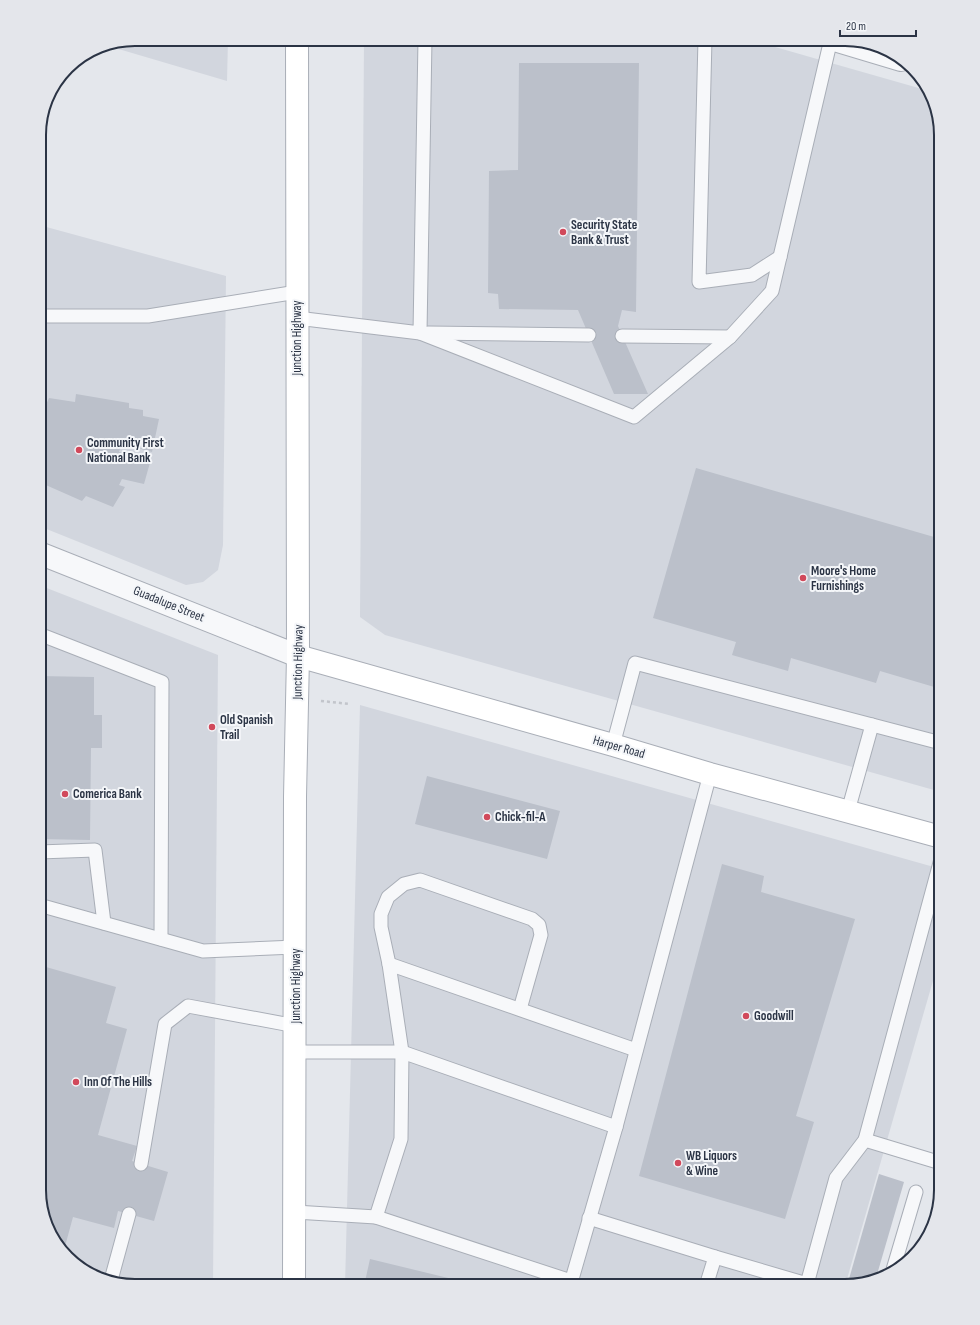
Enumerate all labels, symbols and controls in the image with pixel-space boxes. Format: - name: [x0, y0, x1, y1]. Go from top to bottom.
- scale bar: [840, 12, 916, 38]
- text: 20 m: [846, 19, 866, 34]
- place label: Security State Bank & Trust: [571, 217, 638, 248]
- marker: Security State Bank & Trust: [558, 227, 568, 237]
- street label: Junction Highway: [289, 300, 305, 377]
- place label: Community First National Bank: [87, 435, 164, 466]
- marker: Community First National Bank: [74, 445, 84, 455]
- place label: Moore's Home Furnishings: [811, 563, 877, 594]
- marker: Moore's Home Furnishings: [798, 573, 808, 583]
- street label: Guadalupe Street: [131, 582, 207, 626]
- street label: Junction Highway: [289, 624, 307, 701]
- place label: Old Spanish Trail: [220, 712, 273, 743]
- marker: Old Spanish Trail: [207, 722, 217, 732]
- street label: Harper Road: [591, 732, 647, 762]
- place label: Comerica Bank: [73, 786, 142, 802]
- marker: Comerica Bank: [60, 789, 70, 799]
- place label: Chick-fil-A: [495, 809, 546, 825]
- marker: Chick-fil-A: [482, 812, 492, 822]
- street label: Junction Highway: [288, 948, 304, 1025]
- place label: Goodwill: [754, 1008, 794, 1024]
- marker: Goodwill: [741, 1011, 751, 1021]
- place label: Inn Of The Hills: [84, 1074, 152, 1090]
- marker: Inn Of The Hills: [71, 1077, 81, 1087]
- place label: WB Liquors & Wine: [686, 1148, 737, 1179]
- marker: WB Liquors & Wine: [673, 1158, 683, 1168]

